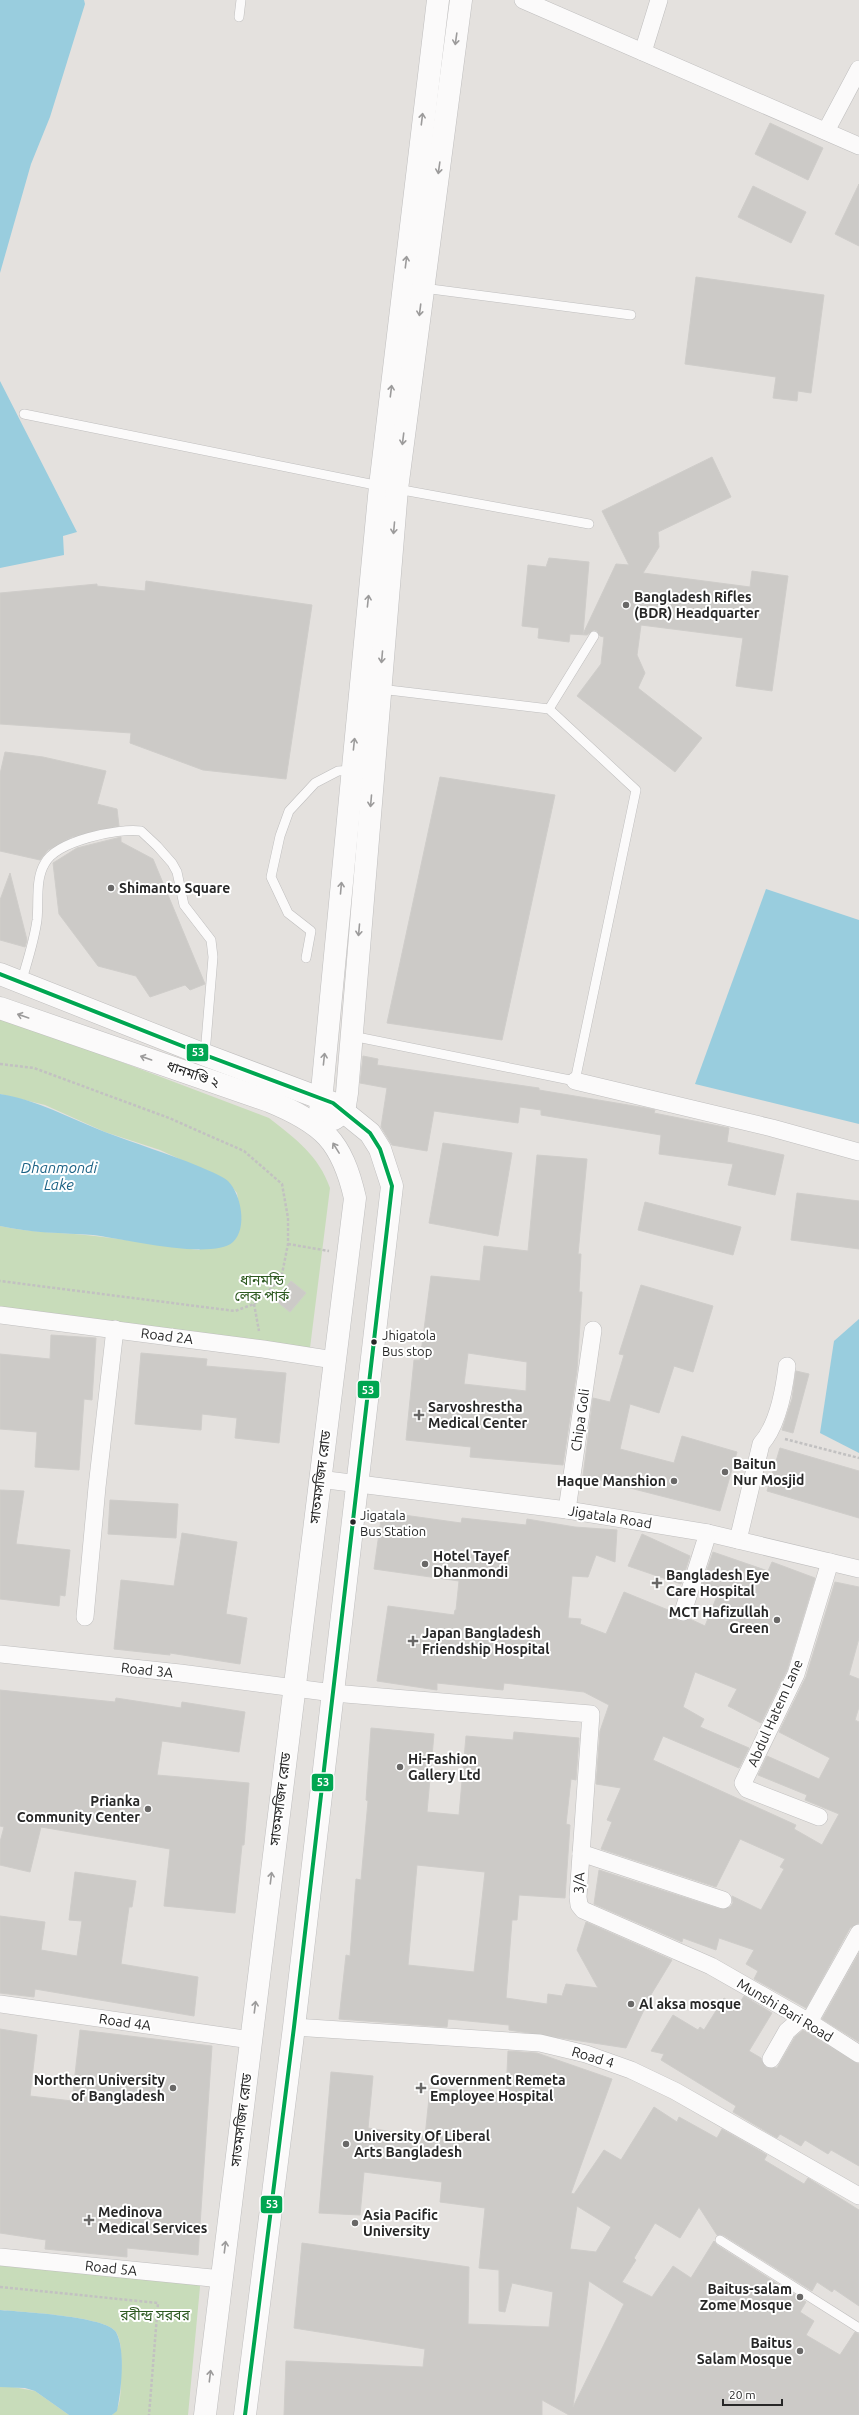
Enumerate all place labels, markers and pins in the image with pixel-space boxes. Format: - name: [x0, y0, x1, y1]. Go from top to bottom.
- place label: Bangladesh Rifles (BDR) Headquarter: [634, 589, 760, 621]
- marker: Bangladesh Rifles (BDR) Headquarter: [621, 600, 631, 610]
- place label: Shimanto Square: [119, 880, 230, 896]
- marker: Shimanto Square: [106, 883, 116, 893]
- place label: Jhigatola Bus stop: [382, 1328, 436, 1358]
- marker: Jhigatola Bus stop: [369, 1337, 379, 1347]
- place label: Sarvoshrestha Medical Center: [428, 1399, 528, 1431]
- marker: Sarvoshrestha Medical Center: [413, 1409, 425, 1421]
- place label: Baitun Nur Mosjid: [733, 1456, 804, 1488]
- marker: Baitun Nur Mosjid: [720, 1467, 730, 1477]
- place label: Haque Manshion: [557, 1473, 666, 1489]
- marker: Haque Manshion: [669, 1476, 679, 1486]
- place label: Jigatala Bus Station: [360, 1508, 426, 1538]
- marker: Jigatala Bus Station: [348, 1517, 358, 1527]
- place label: Hotel Tayef Dhanmondi: [433, 1548, 509, 1580]
- marker: Hotel Tayef Dhanmondi: [420, 1559, 430, 1569]
- place label: Bangladesh Eye Care Hospital: [666, 1567, 770, 1599]
- marker: Bangladesh Eye Care Hospital: [651, 1577, 663, 1589]
- place label: MCT Hafizullah Green: [669, 1604, 769, 1636]
- marker: MCT Hafizullah Green: [772, 1615, 782, 1625]
- place label: Japan Bangladesh Friendship Hospital: [422, 1625, 549, 1657]
- marker: Japan Bangladesh Friendship Hospital: [407, 1635, 419, 1647]
- place label: Hi-Fashion Gallery Ltd: [408, 1751, 481, 1783]
- marker: Hi-Fashion Gallery Ltd: [395, 1762, 405, 1772]
- place label: Prianka Community Center: [17, 1793, 140, 1825]
- marker: Prianka Community Center: [143, 1804, 153, 1814]
- place label: Al aksa mosque: [639, 1996, 741, 2012]
- marker: Al aksa mosque: [626, 1999, 636, 2009]
- place label: Northern University of Bangladesh: [34, 2072, 166, 2104]
- place label: Government Remeta Employee Hospital: [430, 2072, 566, 2104]
- marker: Government Remeta Employee Hospital: [415, 2082, 427, 2094]
- marker: Northern University of Bangladesh: [168, 2083, 178, 2093]
- place label: University Of Liberal Arts Bangladesh: [354, 2128, 490, 2160]
- marker: University Of Liberal Arts Bangladesh: [341, 2139, 351, 2149]
- place label: Medinova Medical Services: [98, 2204, 208, 2236]
- place label: Asia Pacific University: [363, 2207, 438, 2239]
- marker: Medinova Medical Services: [83, 2214, 95, 2226]
- marker: Asia Pacific University: [350, 2218, 360, 2228]
- place label: Baitus-salam Zome Mosque: [700, 2281, 792, 2313]
- marker: Baitus-salam Zome Mosque: [795, 2292, 805, 2302]
- place label: Baitus Salam Mosque: [697, 2335, 792, 2367]
- marker: Baitus Salam Mosque: [795, 2346, 805, 2356]

